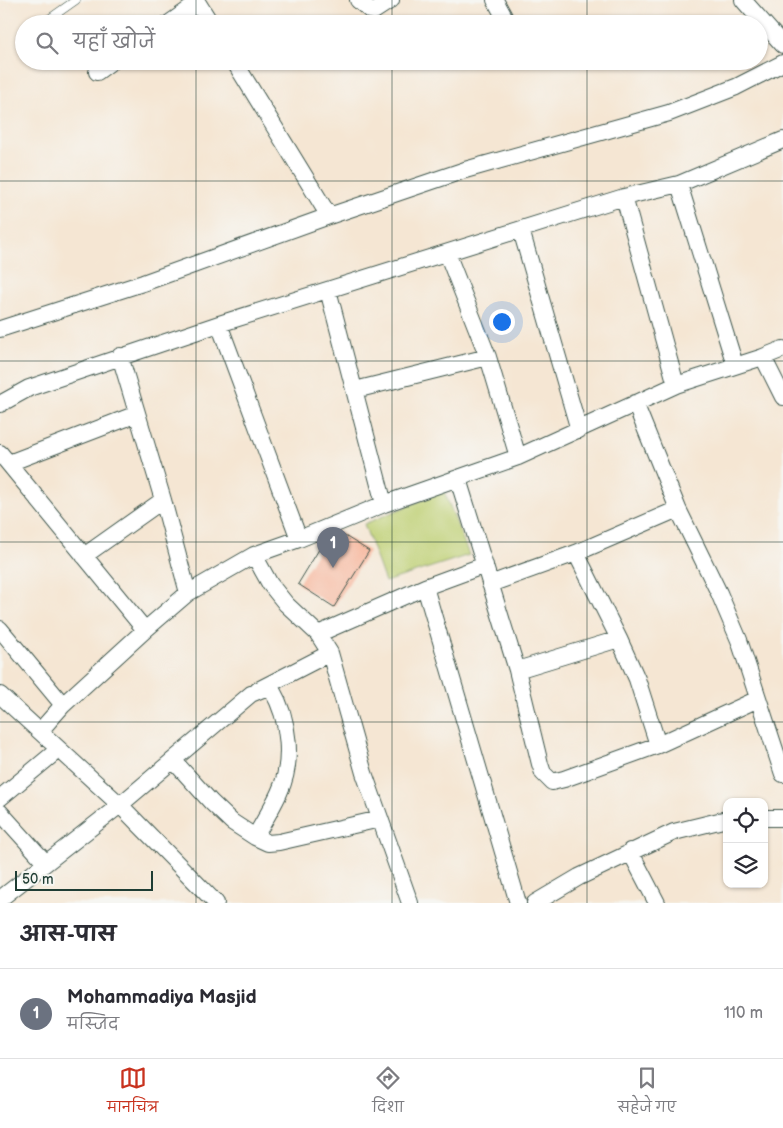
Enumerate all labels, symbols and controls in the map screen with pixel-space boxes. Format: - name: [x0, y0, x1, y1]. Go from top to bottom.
- search box: [15, 15, 768, 70]
- icon: search: [33, 29, 61, 57]
- text: यहाँ खोजें: [73, 31, 155, 54]
- your location: [489, 309, 515, 335]
- pin: 1: [317, 527, 349, 568]
- map controls: [723, 798, 768, 888]
- button: locate: [723, 798, 768, 843]
- button: layers: [723, 843, 768, 888]
- scale bar: [15, 868, 152, 891]
- text: 50 m: [22, 871, 54, 888]
- text: आस-पास: [20, 922, 116, 947]
- text: Mohammadiya Masjid: [67, 986, 257, 1009]
- text: 1: [33, 1004, 39, 1023]
- text: 110 m: [724, 1004, 763, 1023]
- text: मस्जिद: [67, 1015, 119, 1034]
- tab: मानचित्र: [107, 1064, 158, 1123]
- tab: दिशा: [372, 1064, 404, 1123]
- tab: सहेजे गए: [618, 1064, 676, 1123]

